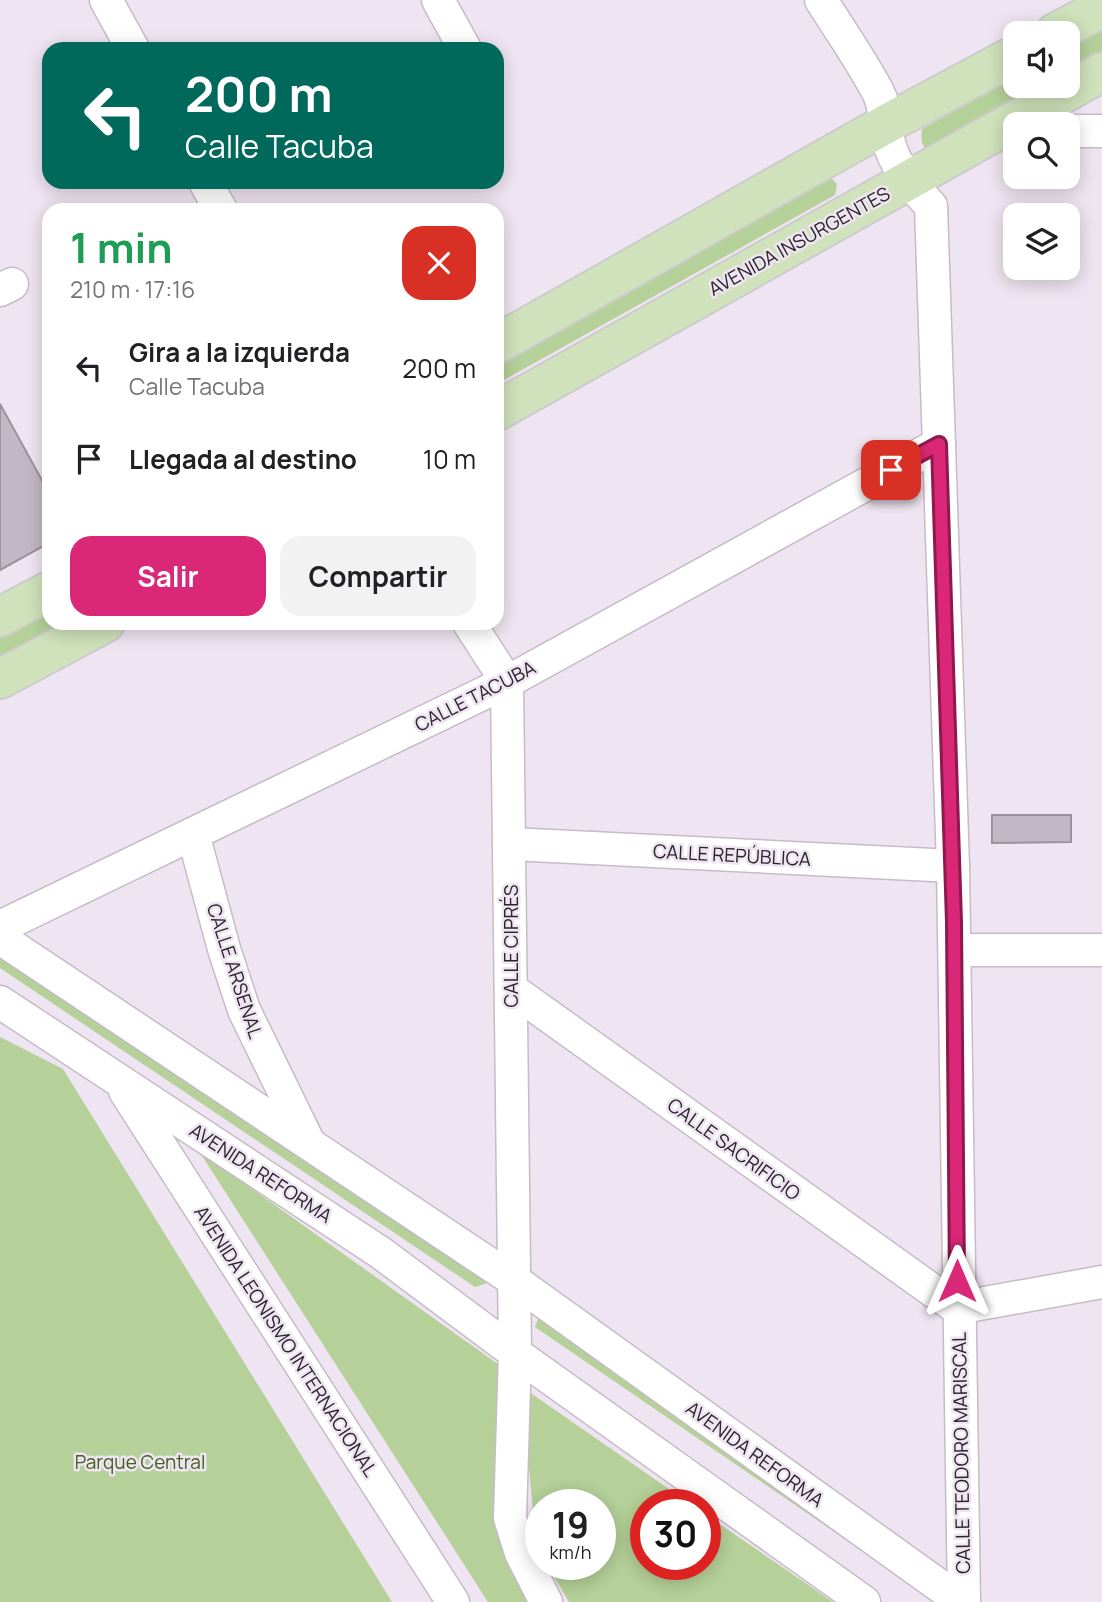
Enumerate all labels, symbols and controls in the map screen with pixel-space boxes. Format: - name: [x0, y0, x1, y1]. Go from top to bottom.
- map controls: [1003, 21, 1080, 280]
- button: sound: [1003, 21, 1080, 98]
- text: 200 m: [185, 60, 333, 127]
- icon: left: [70, 70, 161, 161]
- button: search: [1003, 112, 1080, 189]
- text: Calle Tacuba: [185, 124, 374, 168]
- street label: AVENIDA INSURGENTES: [704, 180, 895, 302]
- button: layers: [1003, 203, 1080, 280]
- text: 1 min: [70, 218, 173, 276]
- button: close: [402, 226, 476, 300]
- text: 210 m · 17:16: [70, 273, 195, 305]
- text: Gira a la izquierda: [129, 334, 350, 370]
- icon: left: [70, 349, 108, 387]
- text: 200 m: [402, 350, 476, 386]
- text: Calle Tacuba: [129, 370, 265, 402]
- icon: arrive: [70, 440, 108, 478]
- pin: [861, 440, 921, 500]
- text: Llegada al destino: [129, 441, 357, 477]
- text: 10 m: [423, 441, 476, 477]
- icon: arrive: [872, 451, 910, 489]
- button: Salir: [70, 536, 266, 616]
- button: Compartir: [280, 536, 476, 616]
- street label: CALLE TACUBA: [410, 654, 540, 738]
- street label: CALLE REPÚBLICA: [652, 838, 812, 872]
- street label: CALLE CIPRÉS: [498, 884, 524, 1007]
- street label: CALLE ARSENAL: [201, 900, 269, 1042]
- street label: CALLE SACRIFICIO: [662, 1092, 806, 1206]
- street label: AVENIDA REFORMA: [185, 1117, 337, 1229]
- street label: AVENIDA LEONISMO INTERNACIONAL: [189, 1201, 384, 1482]
- position arrow: [920, 1244, 994, 1318]
- street label: CALLE TEODORO MARISCAL: [946, 1332, 976, 1574]
- street label: AVENIDA REFORMA: [681, 1395, 829, 1513]
- park label: Parque Central: [75, 1449, 205, 1475]
- speed limit sign: 30: [630, 1489, 721, 1580]
- text: 19: [552, 1501, 589, 1549]
- text: km/h: [550, 1540, 591, 1564]

